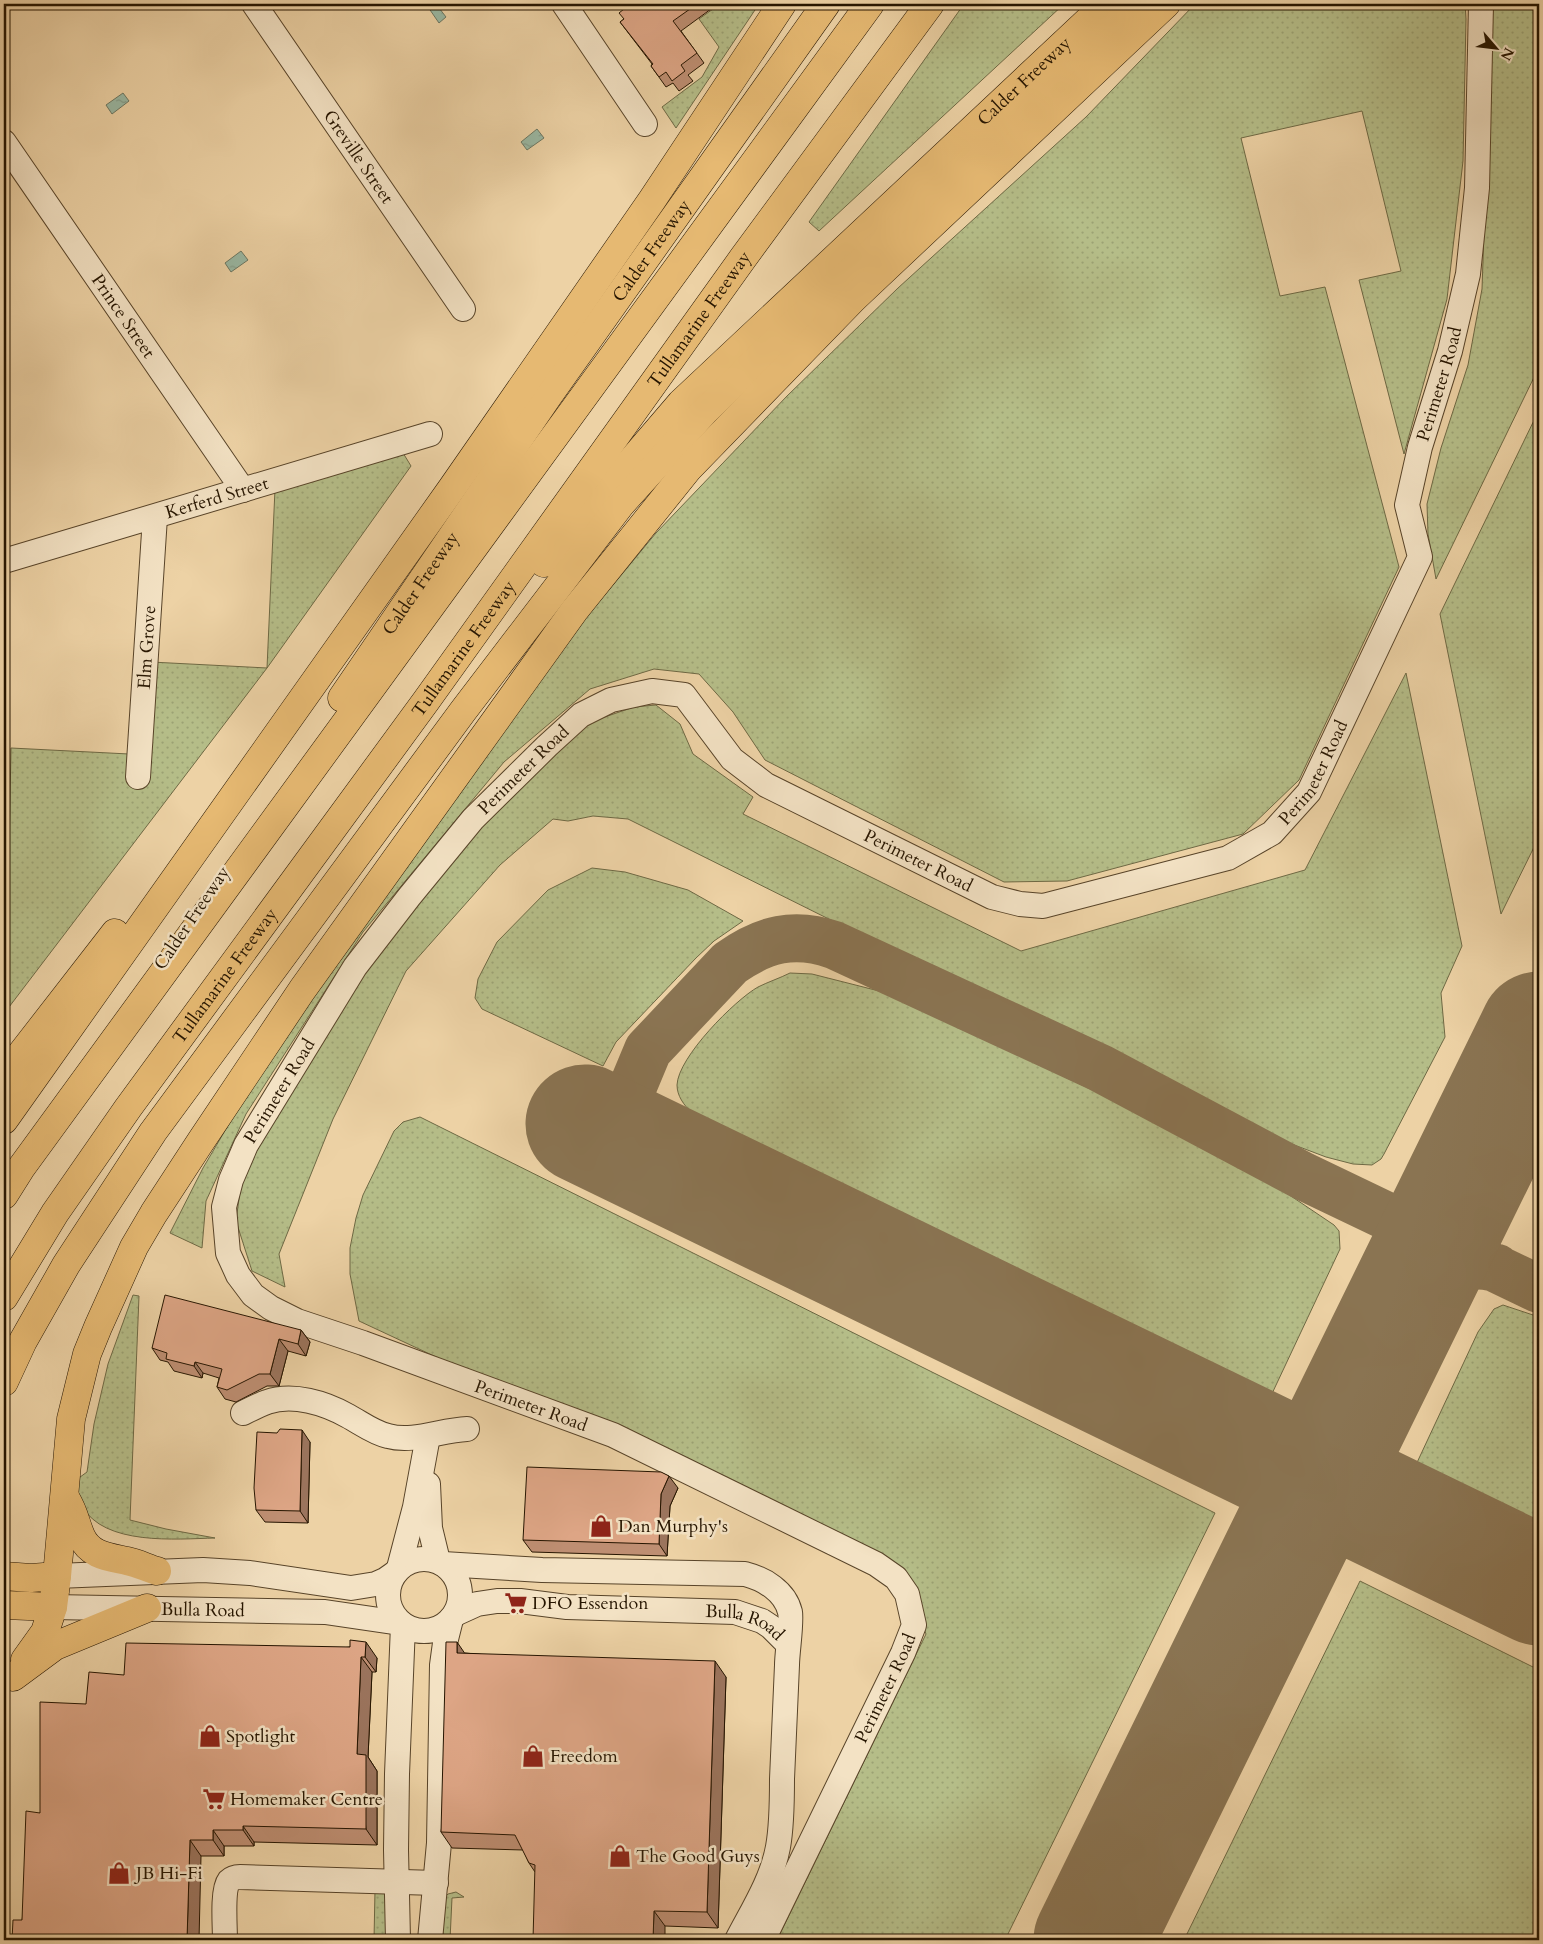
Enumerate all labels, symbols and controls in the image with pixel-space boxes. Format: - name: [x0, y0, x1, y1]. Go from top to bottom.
- north arrow: [1470, 22, 1520, 72]
- street label: Calder Freeway: [972, 30, 1077, 131]
- text: N: [1496, 44, 1518, 64]
- street label: Greville Street: [318, 105, 400, 209]
- street label: Calder Freeway: [606, 194, 696, 307]
- street label: Tullamarine Freeway: [642, 245, 757, 393]
- street label: Prince Street: [86, 269, 161, 363]
- street label: Perimeter Road: [1410, 324, 1468, 445]
- street label: Kerferd Street: [162, 470, 272, 525]
- street label: Calder Freeway: [376, 526, 465, 640]
- street label: Tullamarine Freeway: [406, 575, 521, 722]
- street label: Elm Grove: [131, 605, 162, 690]
- street label: Perimeter Road: [1273, 716, 1354, 831]
- street label: Perimeter Road: [472, 719, 575, 820]
- street label: Perimeter Road: [860, 823, 977, 898]
- street label: Calder Freeway: [148, 861, 236, 975]
- street label: Tullamarine Freeway: [167, 902, 283, 1049]
- street label: Perimeter Road: [237, 1033, 321, 1148]
- street label: Perimeter Road: [471, 1374, 591, 1438]
- shop icon: Dan Murphy's: [588, 1513, 614, 1539]
- place label: Dan Murphy's: [618, 1514, 728, 1539]
- supermarket icon: DFO Essendon: [503, 1590, 529, 1616]
- place label: DFO Essendon: [532, 1591, 649, 1616]
- street label: Bulla Road: [161, 1596, 245, 1623]
- street label: Bulla Road: [705, 1599, 790, 1646]
- street label: Perimeter Road: [848, 1629, 922, 1747]
- shop icon: Spotlight: [197, 1723, 223, 1749]
- place label: Spotlight: [226, 1724, 296, 1749]
- shop icon: Freedom: [520, 1743, 546, 1769]
- place label: Freedom: [550, 1744, 618, 1769]
- supermarket icon: Homemaker Centre: [201, 1786, 227, 1812]
- place label: Homemaker Centre: [230, 1787, 383, 1812]
- shop icon: The Good Guys: [607, 1843, 633, 1869]
- place label: The Good Guys: [636, 1844, 760, 1869]
- shop icon: JB Hi-Fi: [106, 1860, 132, 1886]
- place label: JB Hi-Fi: [133, 1861, 203, 1886]

